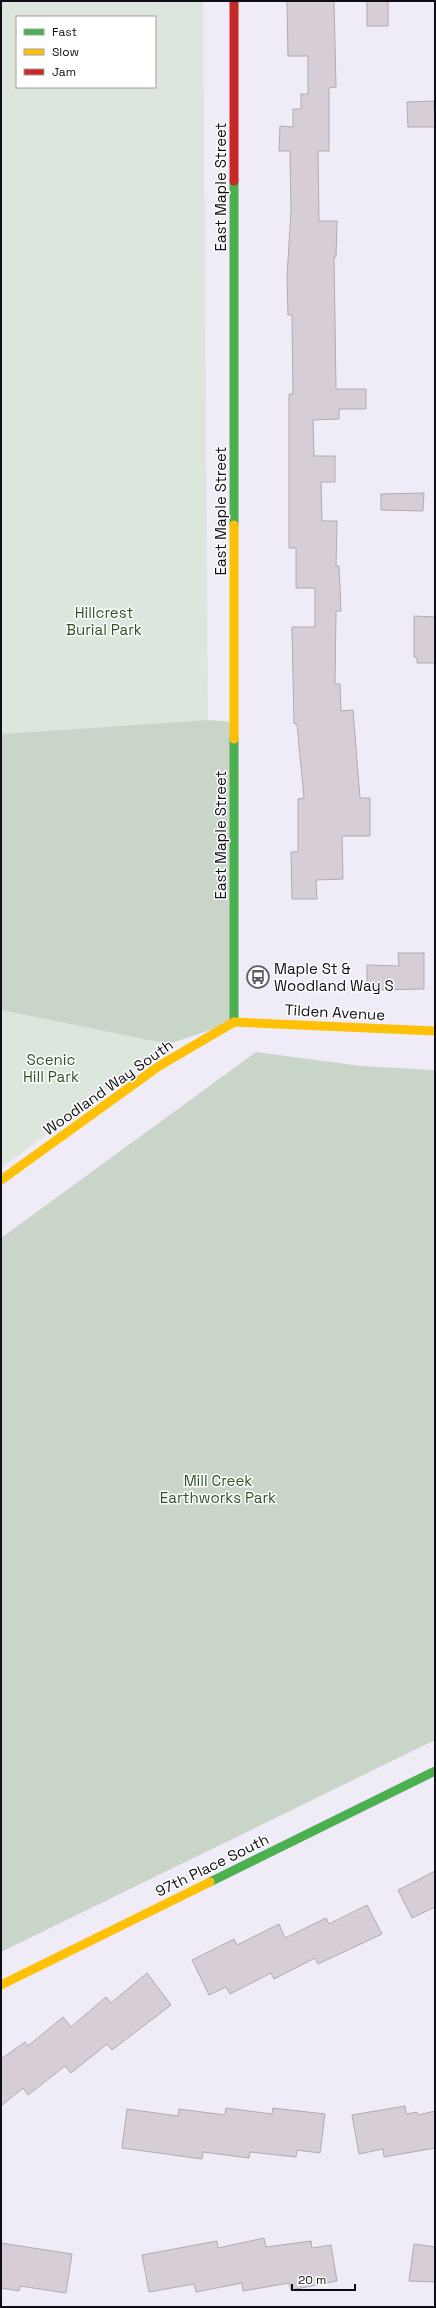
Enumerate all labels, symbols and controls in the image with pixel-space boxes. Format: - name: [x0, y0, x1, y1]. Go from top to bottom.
- legend: [16, 16, 156, 88]
- text: Fast: [52, 24, 77, 40]
- text: Slow: [52, 44, 79, 60]
- text: Jam: [52, 64, 76, 80]
- street label: East Maple Street: [211, 122, 230, 252]
- street label: East Maple Street: [211, 446, 230, 576]
- park label: Hillcrest Burial Park: [66, 603, 142, 639]
- street label: East Maple Street: [211, 770, 230, 900]
- place label: Maple St & Woodland Way S: [274, 959, 394, 995]
- bus stop icon: Maple St & Woodland Way S: [245, 964, 271, 990]
- street label: Tilden Avenue: [284, 1000, 386, 1024]
- street label: Woodland Way South: [39, 1035, 177, 1139]
- park label: Scenic Hill Park: [23, 1050, 79, 1086]
- park label: Mill Creek Earthworks Park: [160, 1471, 276, 1507]
- street label: 97th Place South: [152, 1829, 272, 1901]
- scale bar: [292, 2266, 355, 2292]
- text: 20 m: [298, 2272, 326, 2288]

